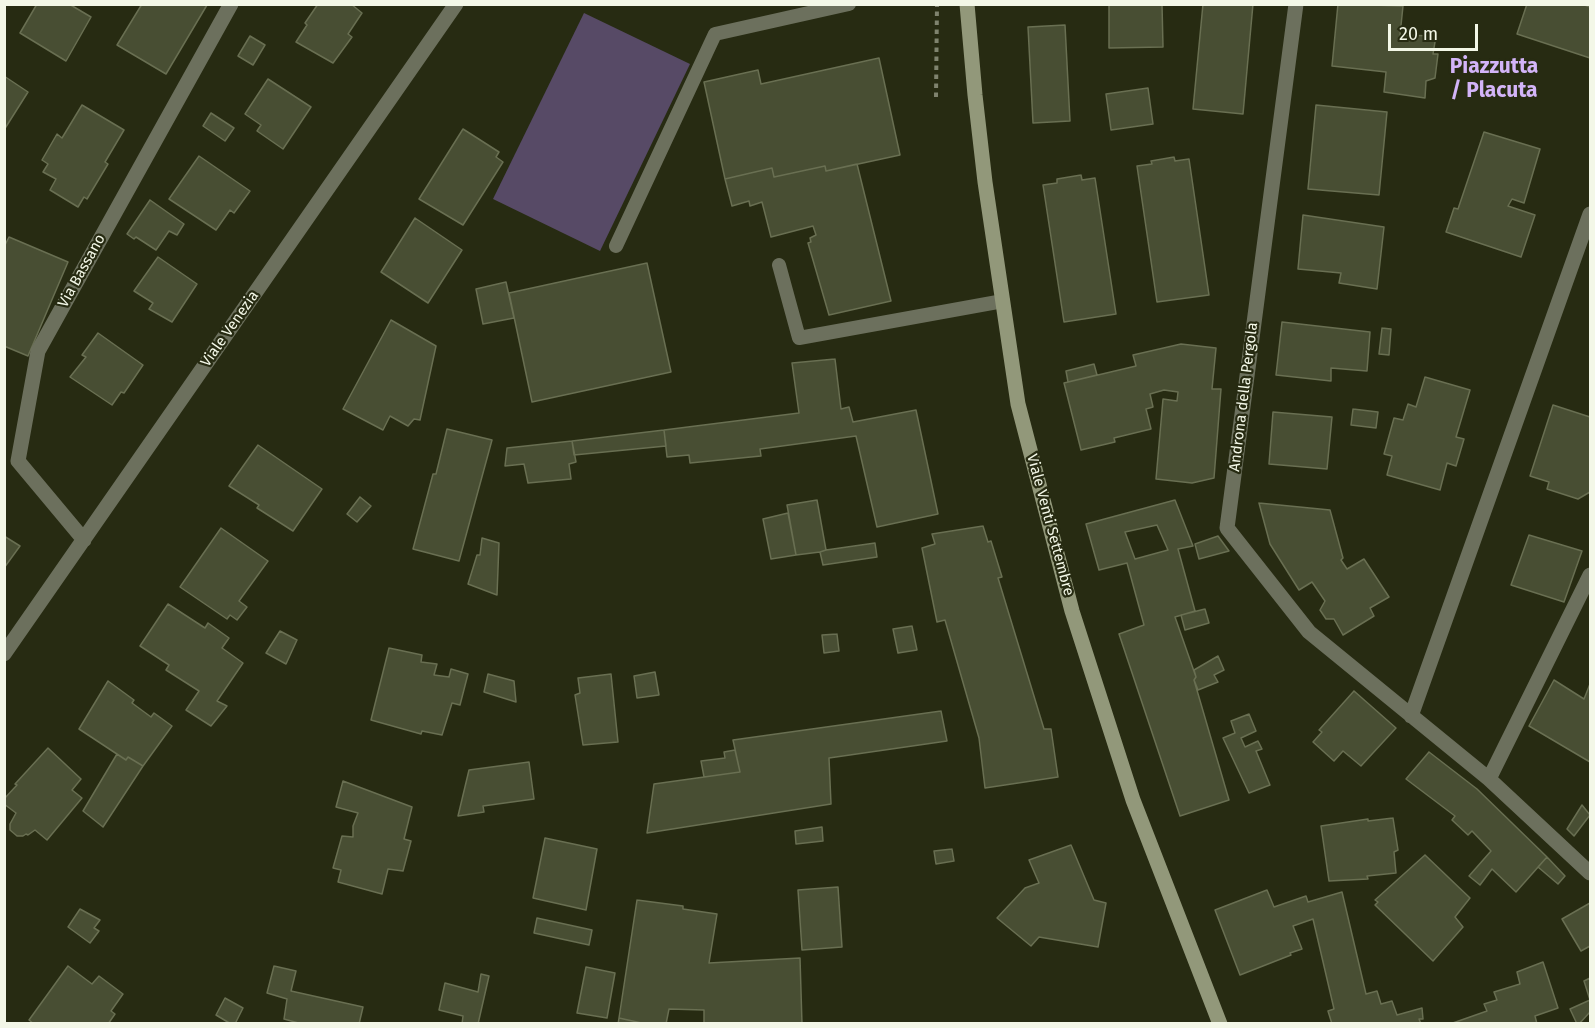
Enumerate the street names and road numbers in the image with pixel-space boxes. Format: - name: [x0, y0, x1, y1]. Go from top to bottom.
- street label: Via Bassano: [54, 231, 110, 311]
- street label: Viale Venezia: [197, 287, 263, 371]
- street label: Androna della Pergola: [1226, 321, 1262, 473]
- street label: Viale Venti Settembre: [1022, 452, 1078, 598]

